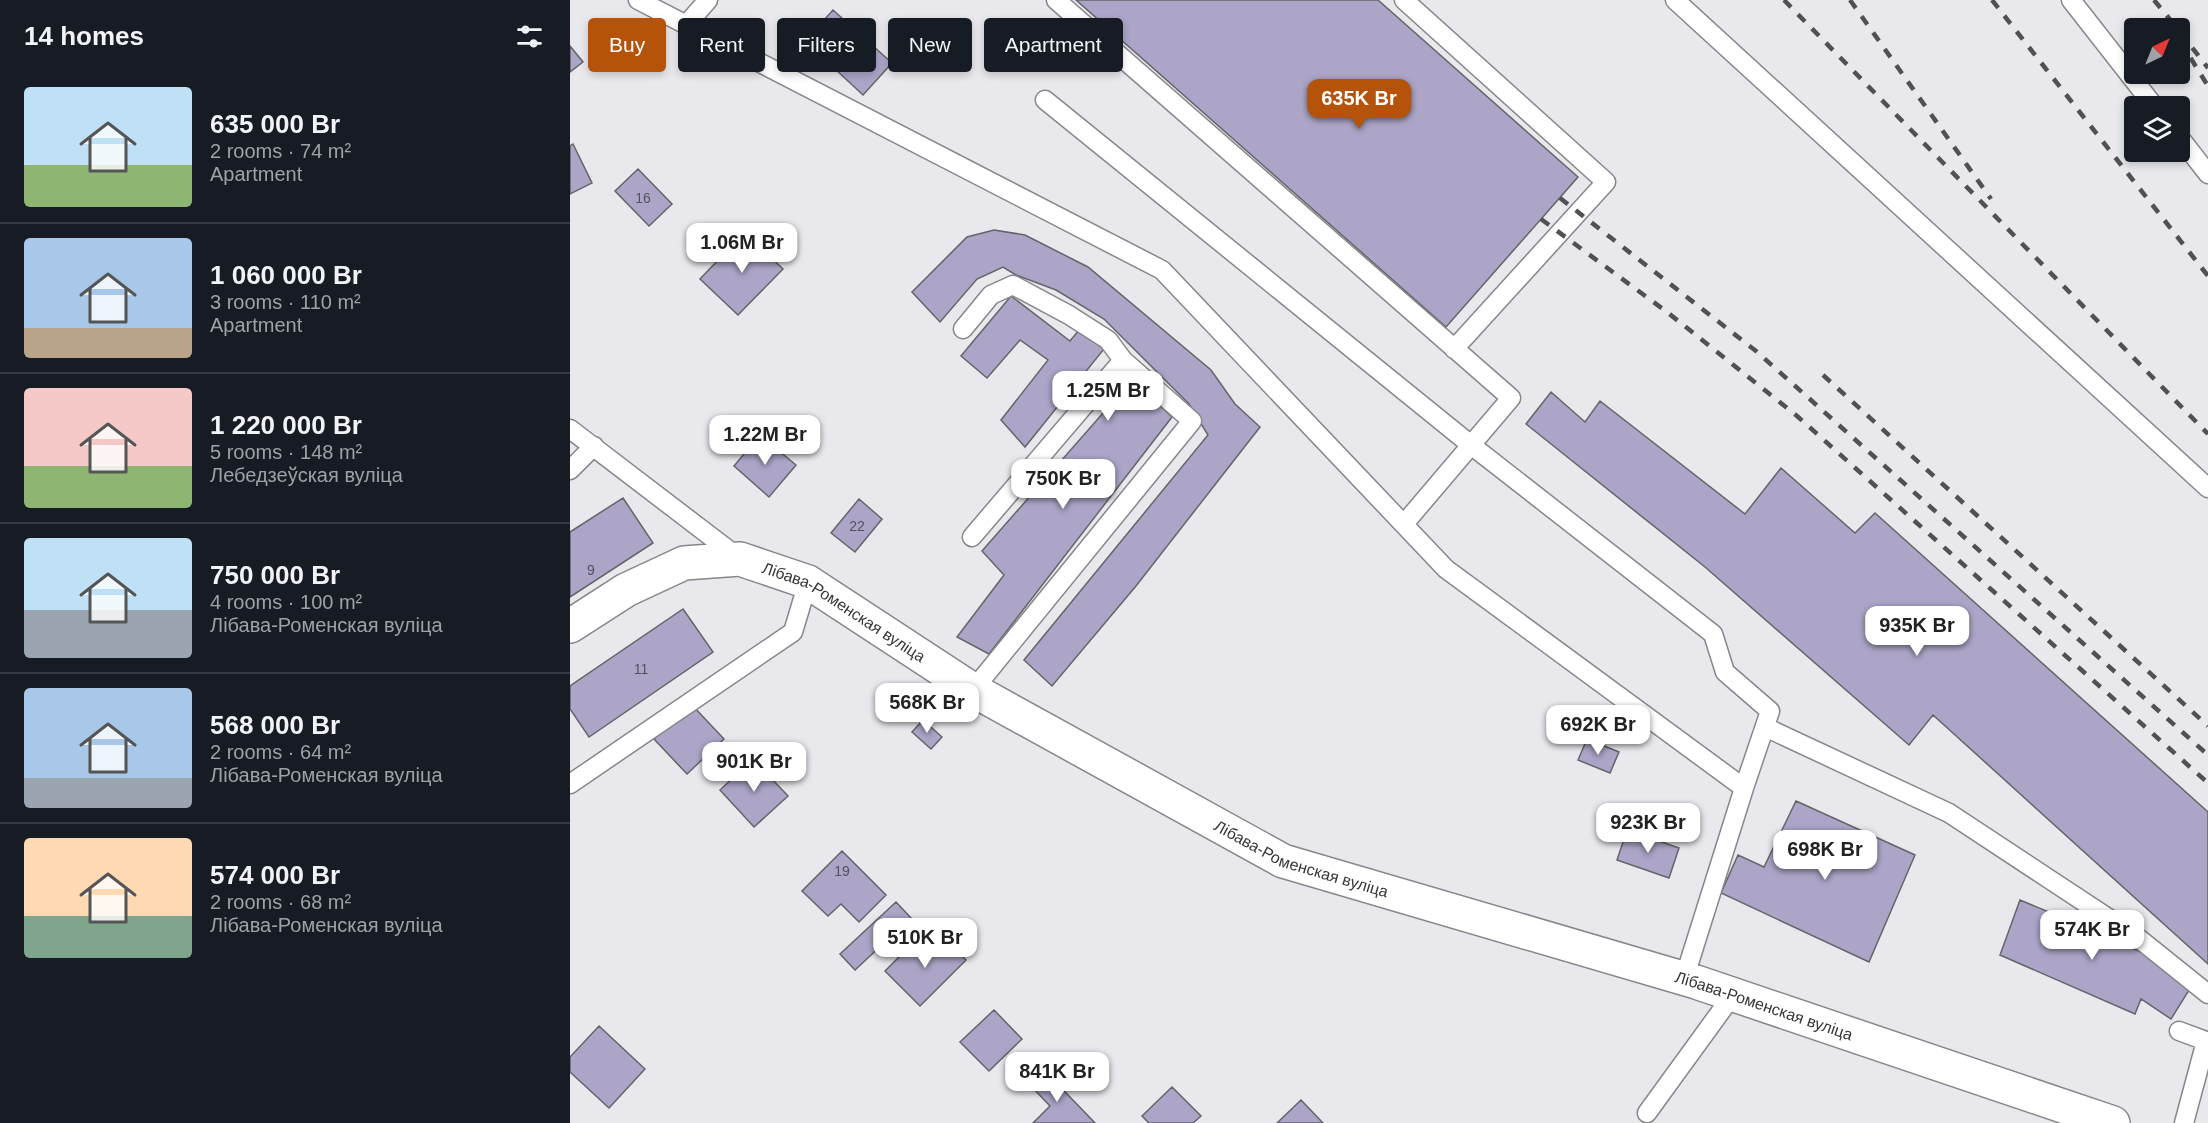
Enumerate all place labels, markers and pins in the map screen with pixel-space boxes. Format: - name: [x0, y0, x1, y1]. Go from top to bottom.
- pin: 635K Br: [1304, 79, 1414, 130]
- pin: 1.06M Br: [680, 223, 804, 274]
- pin: 1.25M Br: [1046, 371, 1170, 422]
- pin: 1.22M Br: [703, 415, 827, 466]
- pin: 750K Br: [1008, 459, 1118, 510]
- pin: 935K Br: [1862, 606, 1972, 657]
- pin: 568K Br: [872, 683, 982, 734]
- pin: 692K Br: [1543, 705, 1653, 756]
- pin: 901K Br: [699, 742, 809, 793]
- pin: 923K Br: [1593, 803, 1703, 854]
- pin: 698K Br: [1770, 830, 1880, 881]
- pin: 574K Br: [2037, 910, 2147, 961]
- pin: 510K Br: [870, 918, 980, 969]
- pin: 841K Br: [1002, 1052, 1112, 1103]

